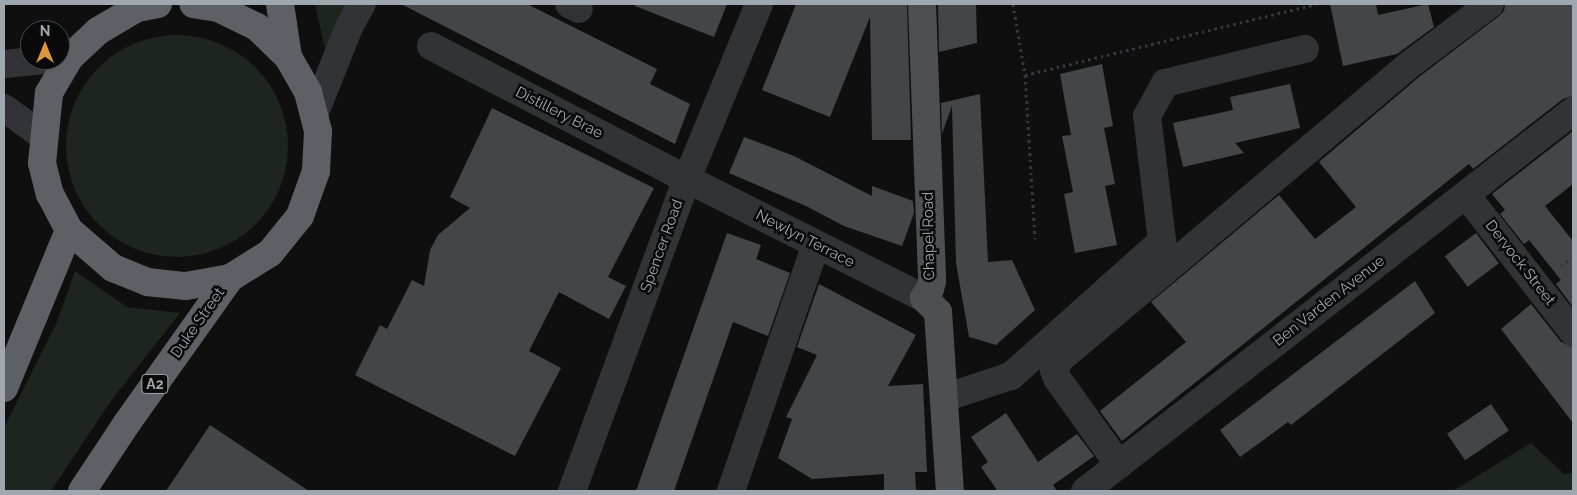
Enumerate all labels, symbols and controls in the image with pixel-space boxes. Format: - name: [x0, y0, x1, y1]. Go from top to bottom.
- north arrow: [20, 20, 70, 70]
- text: N: [40, 23, 50, 39]
- street label: Distillery Brae: [512, 83, 606, 143]
- street label: Chapel Road: [919, 191, 939, 281]
- street label: Spencer Road: [637, 197, 687, 295]
- street label: Newlyn Terrace: [752, 206, 858, 272]
- street label: Dervock Street: [1481, 217, 1559, 309]
- street label: Ben Varden Avenue: [1269, 252, 1389, 350]
- street label: Duke Street: [167, 285, 229, 361]
- road number: A2: [141, 372, 169, 396]

